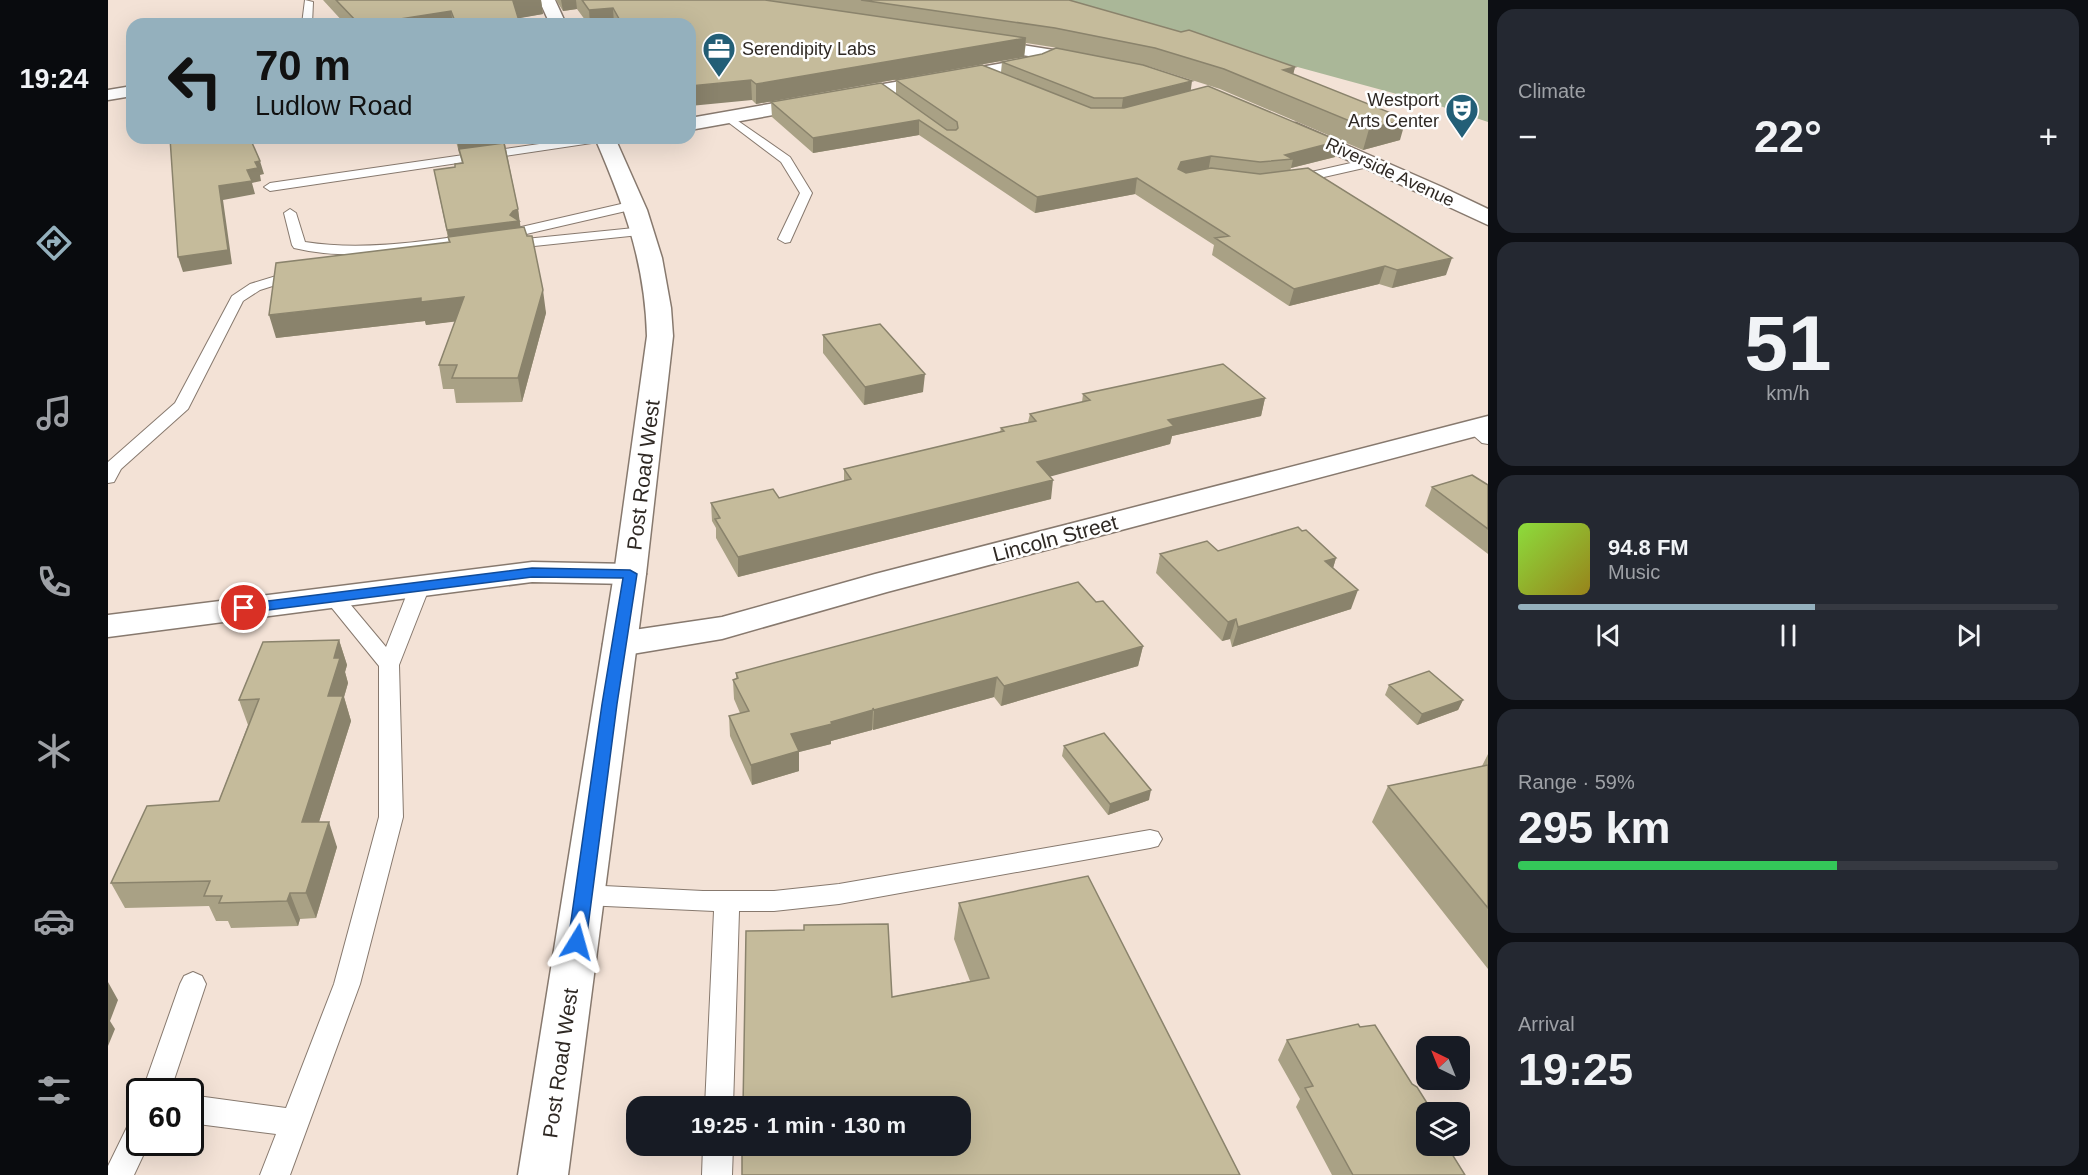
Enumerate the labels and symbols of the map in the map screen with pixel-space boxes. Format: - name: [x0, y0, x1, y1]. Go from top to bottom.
- office icon: Serendipity Labs: [701, 31, 737, 78]
- place label: Serendipity Labs: [742, 39, 876, 59]
- place label: Westport Arts Center: [1348, 90, 1439, 131]
- theatre icon: Westport Arts Center: [1444, 92, 1480, 139]
- street label: Riverside Avenue: [1322, 133, 1458, 211]
- street label: Post Road West: [622, 398, 664, 552]
- street label: Lincoln Street: [990, 510, 1120, 566]
- pin: [218, 582, 269, 633]
- position arrow: [545, 910, 609, 974]
- street label: Post Road West: [538, 986, 582, 1140]
- north arrow: [1416, 1036, 1470, 1090]
- speed limit sign: 60: [126, 1078, 204, 1156]

